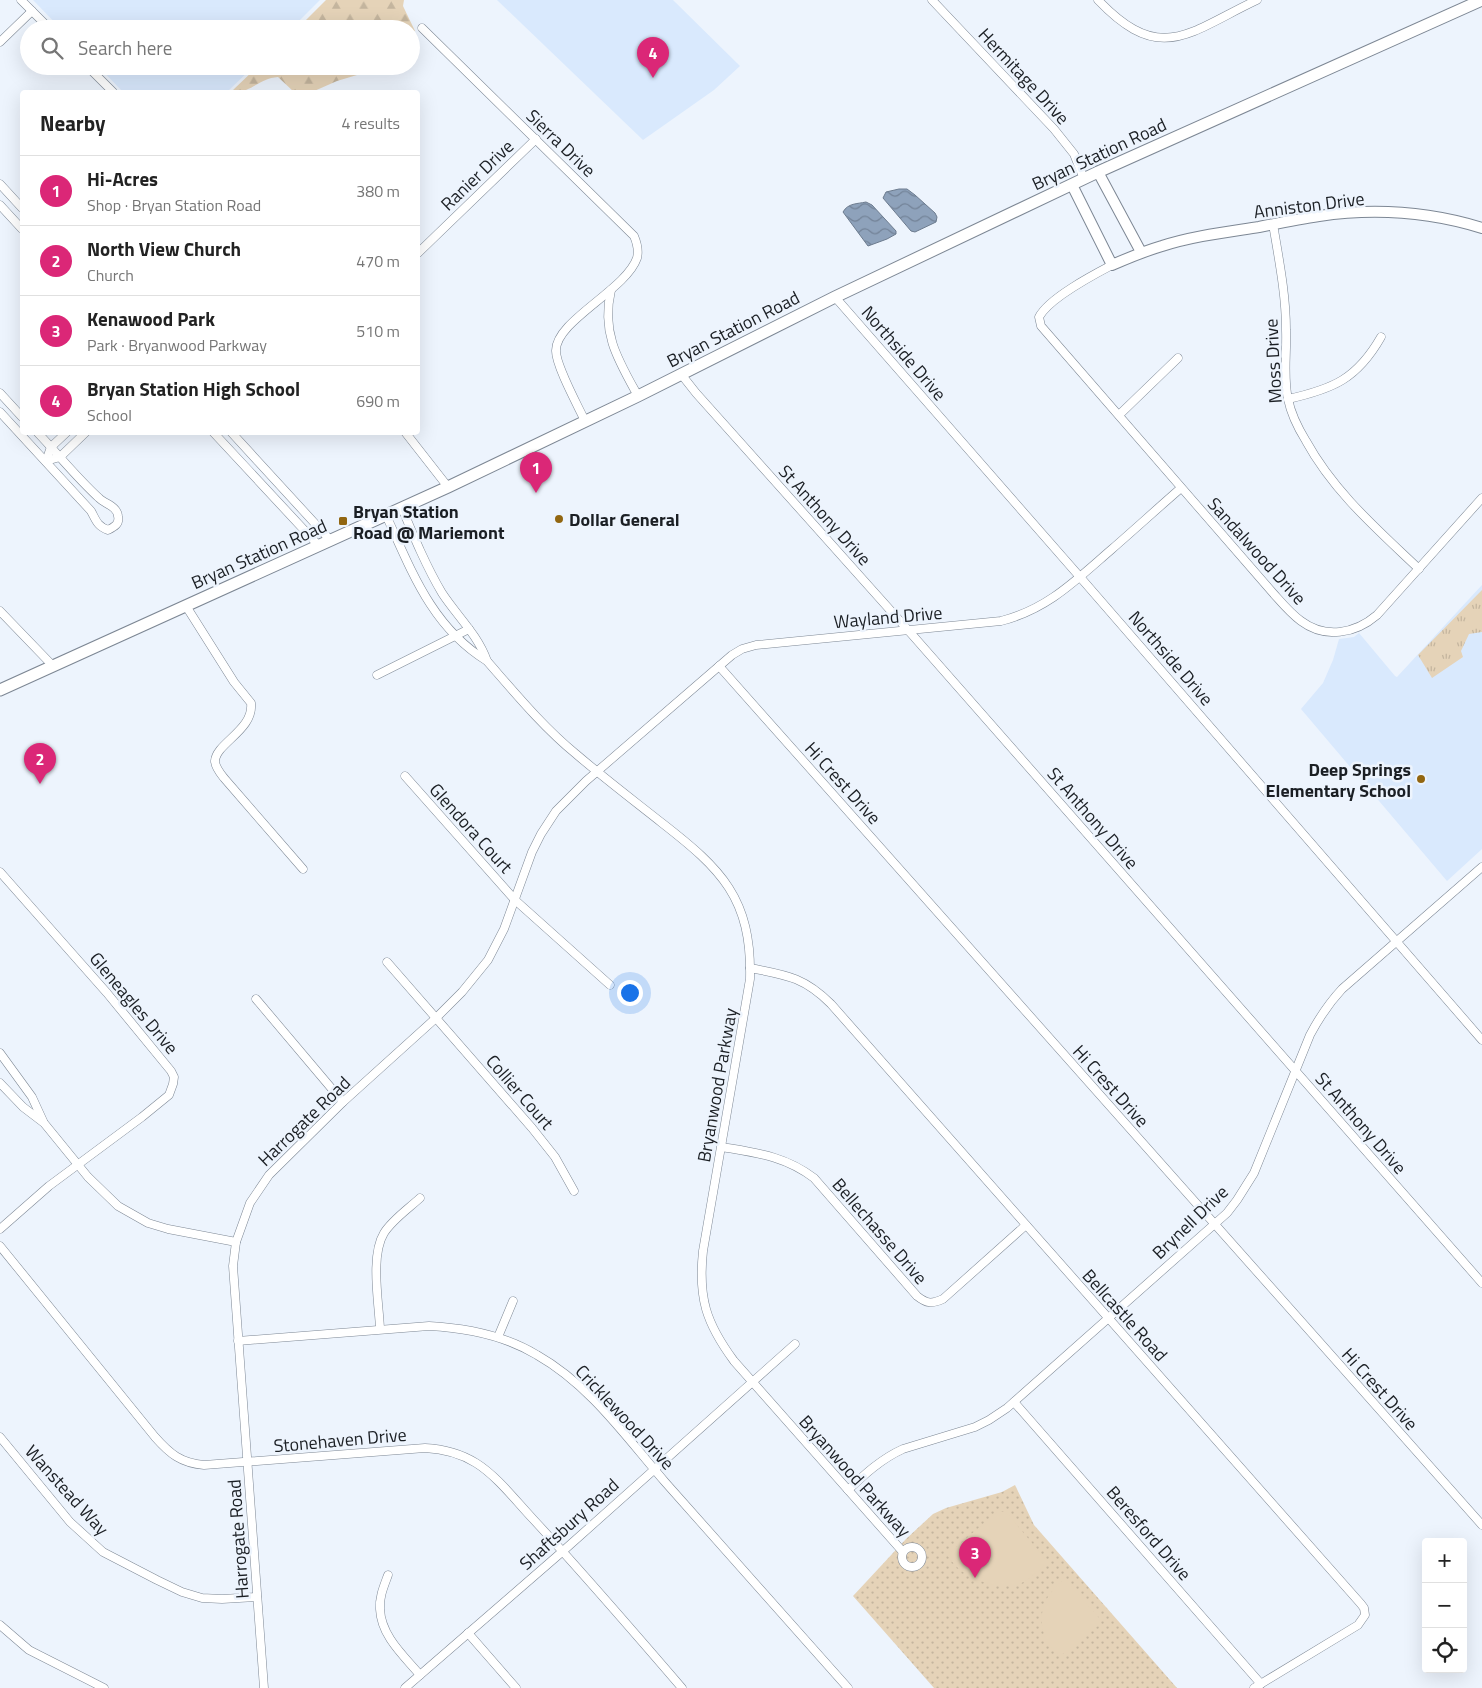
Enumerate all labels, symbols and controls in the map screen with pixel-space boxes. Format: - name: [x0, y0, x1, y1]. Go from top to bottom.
- search box: [20, 20, 420, 75]
- street label: Hermitage Drive: [972, 22, 1076, 130]
- text: Search here: [78, 33, 172, 62]
- icon: search: [38, 34, 66, 62]
- pin: 4: [637, 37, 669, 78]
- street label: Sierra Drive: [520, 103, 602, 183]
- text: Nearby: [40, 107, 105, 139]
- text: 4 results: [341, 111, 400, 135]
- street label: Bryan Station Road: [1027, 111, 1171, 197]
- street label: Ranier Drive: [434, 133, 520, 217]
- text: Hi-Acres: [87, 164, 158, 193]
- text: 1: [52, 179, 60, 203]
- text: 380 m: [356, 179, 400, 203]
- street label: Anniston Drive: [1252, 185, 1366, 225]
- text: Shop · Bryan Station Road: [87, 193, 261, 217]
- text: North View Church: [87, 234, 241, 263]
- text: 2: [52, 249, 60, 273]
- text: 470 m: [356, 249, 400, 273]
- text: Church: [87, 263, 134, 287]
- street label: Bryan Station Road: [662, 284, 804, 374]
- street label: Northside Drive: [855, 300, 953, 406]
- text: Kenawood Park: [87, 304, 215, 333]
- street label: Moss Drive: [1257, 318, 1289, 404]
- text: 3: [52, 319, 60, 343]
- text: 510 m: [356, 319, 400, 343]
- text: Park · Bryanwood Parkway: [87, 333, 267, 357]
- text: Bryan Station High School: [87, 374, 300, 403]
- text: 4: [52, 389, 60, 413]
- text: 690 m: [356, 389, 400, 413]
- text: School: [87, 403, 132, 427]
- pin: 1: [520, 452, 552, 493]
- street label: St Anthony Drive: [772, 459, 878, 571]
- street label: Sandalwood Drive: [1201, 491, 1313, 611]
- place label: Bryan Station Road @ Mariemont: [353, 498, 505, 546]
- place label: Dollar General: [569, 506, 680, 533]
- street label: Bryan Station Road: [187, 512, 331, 596]
- marker: Dollar General: [553, 513, 565, 525]
- marker: Bryan Station Road @ Mariemont: [337, 515, 349, 527]
- street label: Wayland Drive: [833, 599, 943, 635]
- street label: Northside Drive: [1122, 605, 1220, 711]
- street label: Hi Crest Drive: [799, 736, 887, 830]
- pin: 2: [24, 743, 56, 784]
- place label: Deep Springs Elementary School: [1266, 756, 1411, 804]
- street label: St Anthony Drive: [1041, 761, 1145, 875]
- marker: Deep Springs Elementary School: [1415, 773, 1427, 785]
- street label: Glendora Court: [423, 777, 519, 880]
- street label: Gleneagles Drive: [83, 946, 185, 1060]
- your location: [617, 980, 643, 1006]
- street label: Bryanwood Parkway: [690, 1005, 744, 1164]
- street label: Hi Crest Drive: [1067, 1039, 1155, 1133]
- street label: Collier Court: [480, 1048, 561, 1136]
- street label: St Anthony Drive: [1309, 1066, 1413, 1180]
- street label: Harrogate Road: [252, 1070, 356, 1172]
- street label: Bellechasse Drive: [826, 1172, 934, 1290]
- street label: Brynell Drive: [1146, 1179, 1234, 1265]
- street label: Bellcastle Road: [1076, 1263, 1174, 1367]
- street label: Hi Crest Drive: [1336, 1342, 1424, 1436]
- street label: Cricklewood Drive: [569, 1358, 681, 1476]
- street label: Bryanwood Parkway: [793, 1409, 918, 1543]
- street label: Stonehaven Drive: [272, 1421, 408, 1459]
- street label: Wanstead Way: [19, 1439, 115, 1542]
- street label: Shaftsbury Road: [513, 1472, 625, 1576]
- street label: Harrogate Road: [220, 1478, 256, 1600]
- street label: Beresford Drive: [1100, 1480, 1198, 1586]
- pin: 3: [959, 1537, 991, 1578]
- map controls: [1422, 1538, 1467, 1673]
- button: +: [1422, 1538, 1467, 1583]
- button: −: [1422, 1583, 1467, 1628]
- button: locate: [1422, 1628, 1467, 1673]

